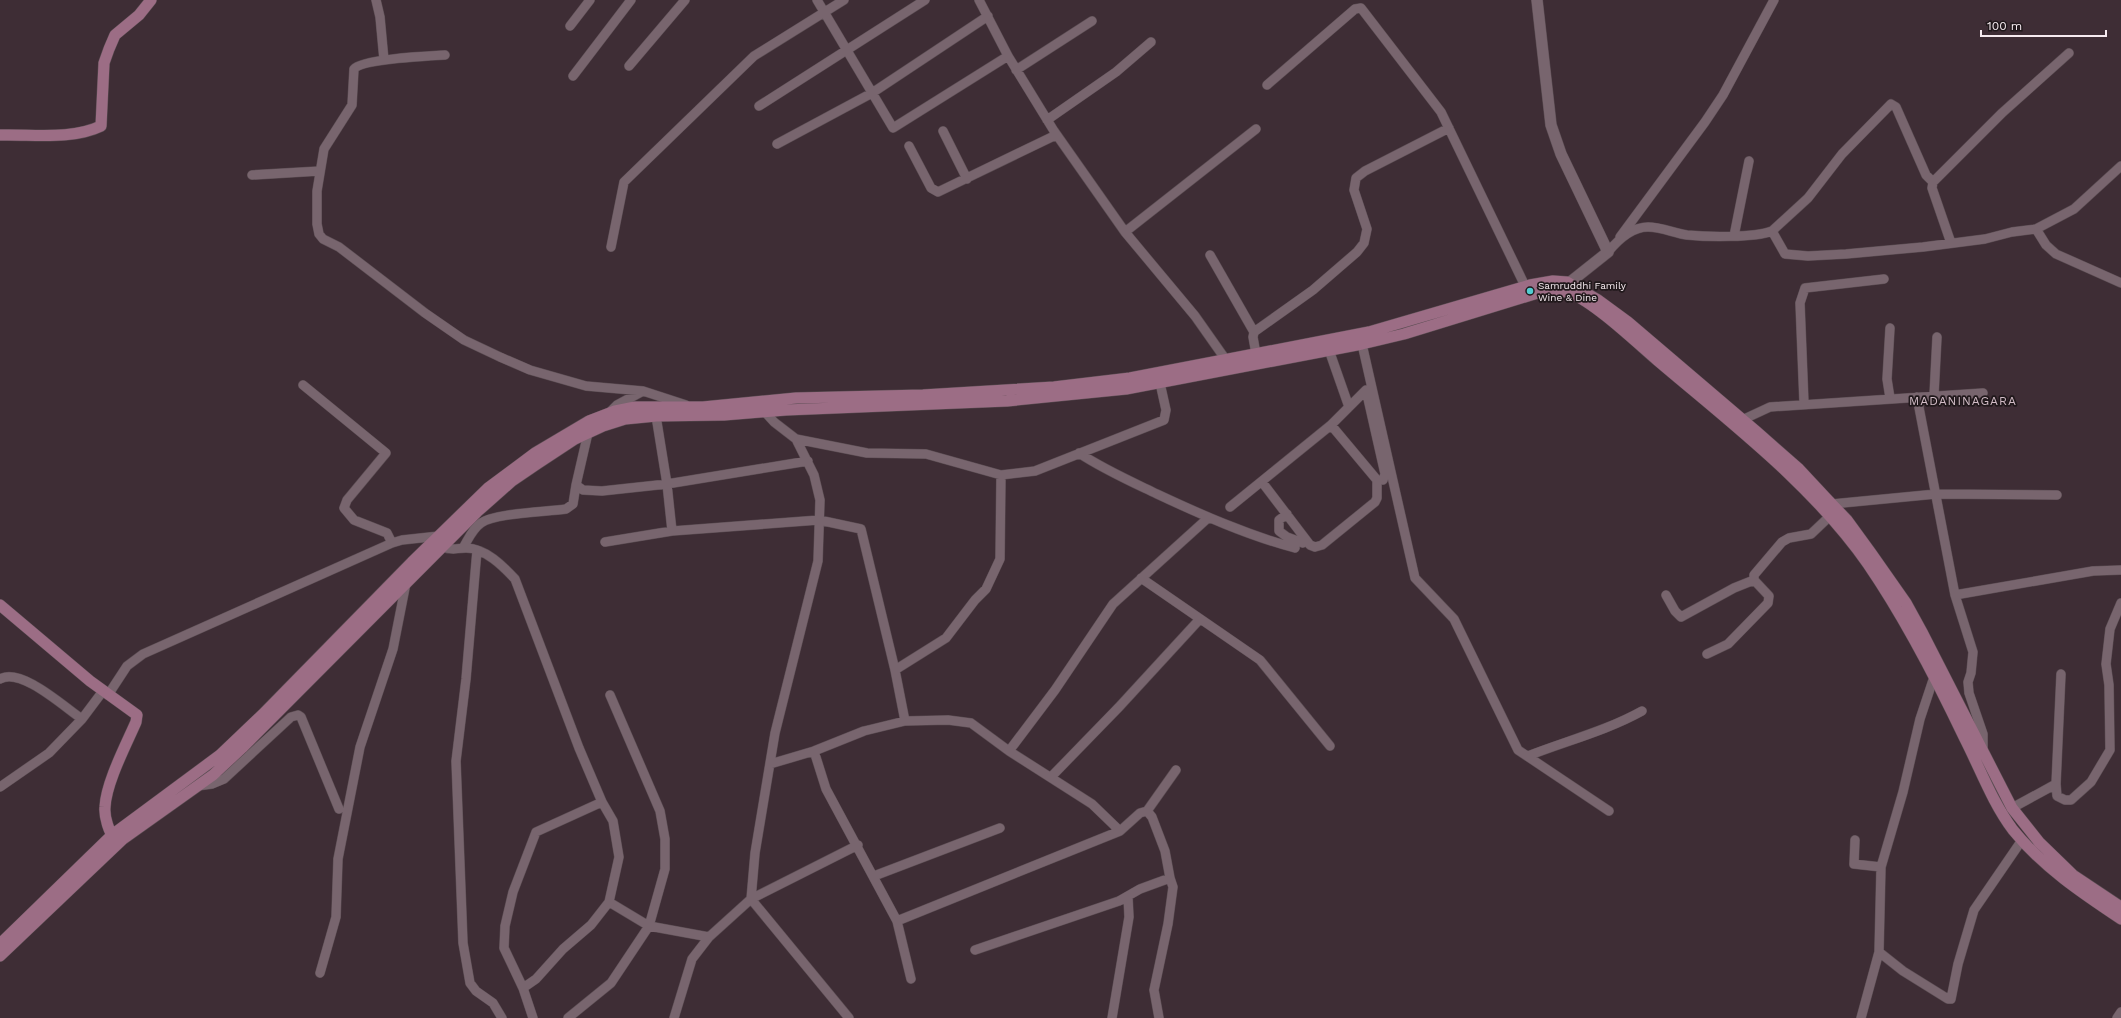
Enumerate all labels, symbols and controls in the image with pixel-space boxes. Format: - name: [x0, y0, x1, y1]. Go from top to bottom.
- scale bar: [1981, 12, 2106, 38]
- text: 100 m: [1987, 19, 2022, 33]
- place label: Samruddhi Family Wine & Dine: [1538, 280, 1627, 303]
- marker: Samruddhi Family Wine & Dine: [1525, 286, 1535, 296]
- district label: MADANINAGARA: [1909, 394, 2017, 408]

